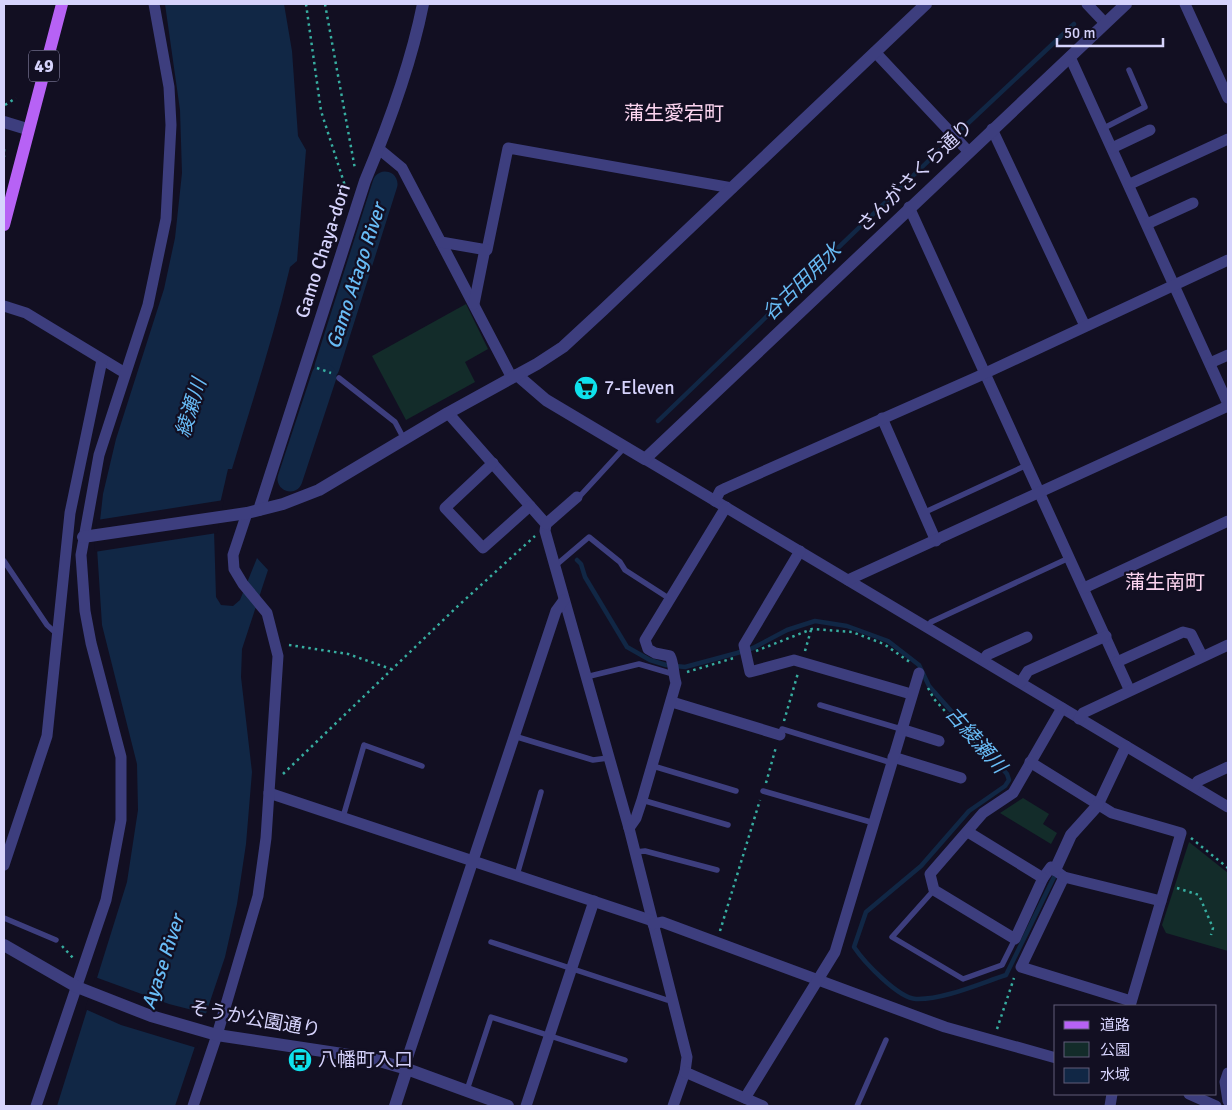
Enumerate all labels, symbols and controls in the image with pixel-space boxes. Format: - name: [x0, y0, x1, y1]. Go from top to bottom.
- scale bar: [1057, 15, 1163, 47]
- text: 50 m: [1064, 24, 1095, 42]
- road number: 49: [29, 50, 59, 82]
- district label: 蒲生愛宕町: [624, 101, 724, 126]
- street label: さんがさくら通り: [852, 115, 978, 237]
- street label: Gamo Chaya-dori: [290, 181, 356, 321]
- water label: Gamo Atago River: [321, 198, 392, 352]
- water label: 谷古田用水: [757, 237, 848, 326]
- water label: 綾瀬川: [170, 374, 212, 440]
- supermarket icon: 7-Eleven: [573, 375, 599, 401]
- place label: 7-Eleven: [604, 376, 675, 400]
- district label: 蒲生南町: [1125, 570, 1205, 595]
- water label: 古綾瀬川: [940, 702, 1013, 780]
- water label: Ayase River: [136, 909, 191, 1012]
- street label: そうか公園通り: [187, 996, 323, 1042]
- legend: [1054, 1005, 1217, 1095]
- text: 道路: [1100, 1016, 1130, 1034]
- text: 公園: [1100, 1041, 1130, 1059]
- bus stop icon: 八幡町入口: [287, 1047, 313, 1073]
- place label: 八幡町入口: [318, 1048, 413, 1072]
- text: 水域: [1100, 1066, 1130, 1084]

